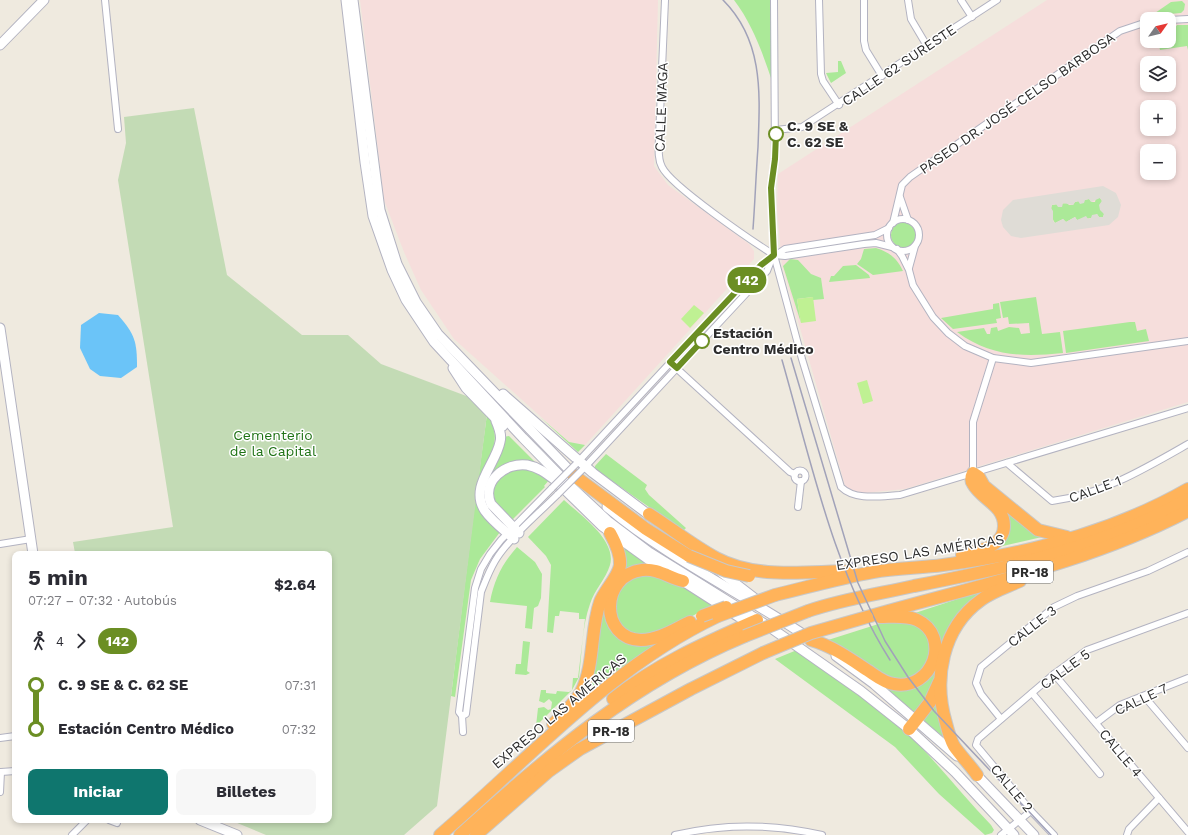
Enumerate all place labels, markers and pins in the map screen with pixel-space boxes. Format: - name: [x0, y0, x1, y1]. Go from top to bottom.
- place label: C. 9 SE & C. 62 SE: [787, 118, 848, 150]
- marker: C. 9 SE & C. 62 SE: [768, 126, 784, 142]
- place label: Estación Centro Médico: [713, 325, 814, 357]
- marker: Estación Centro Médico: [694, 333, 710, 349]

